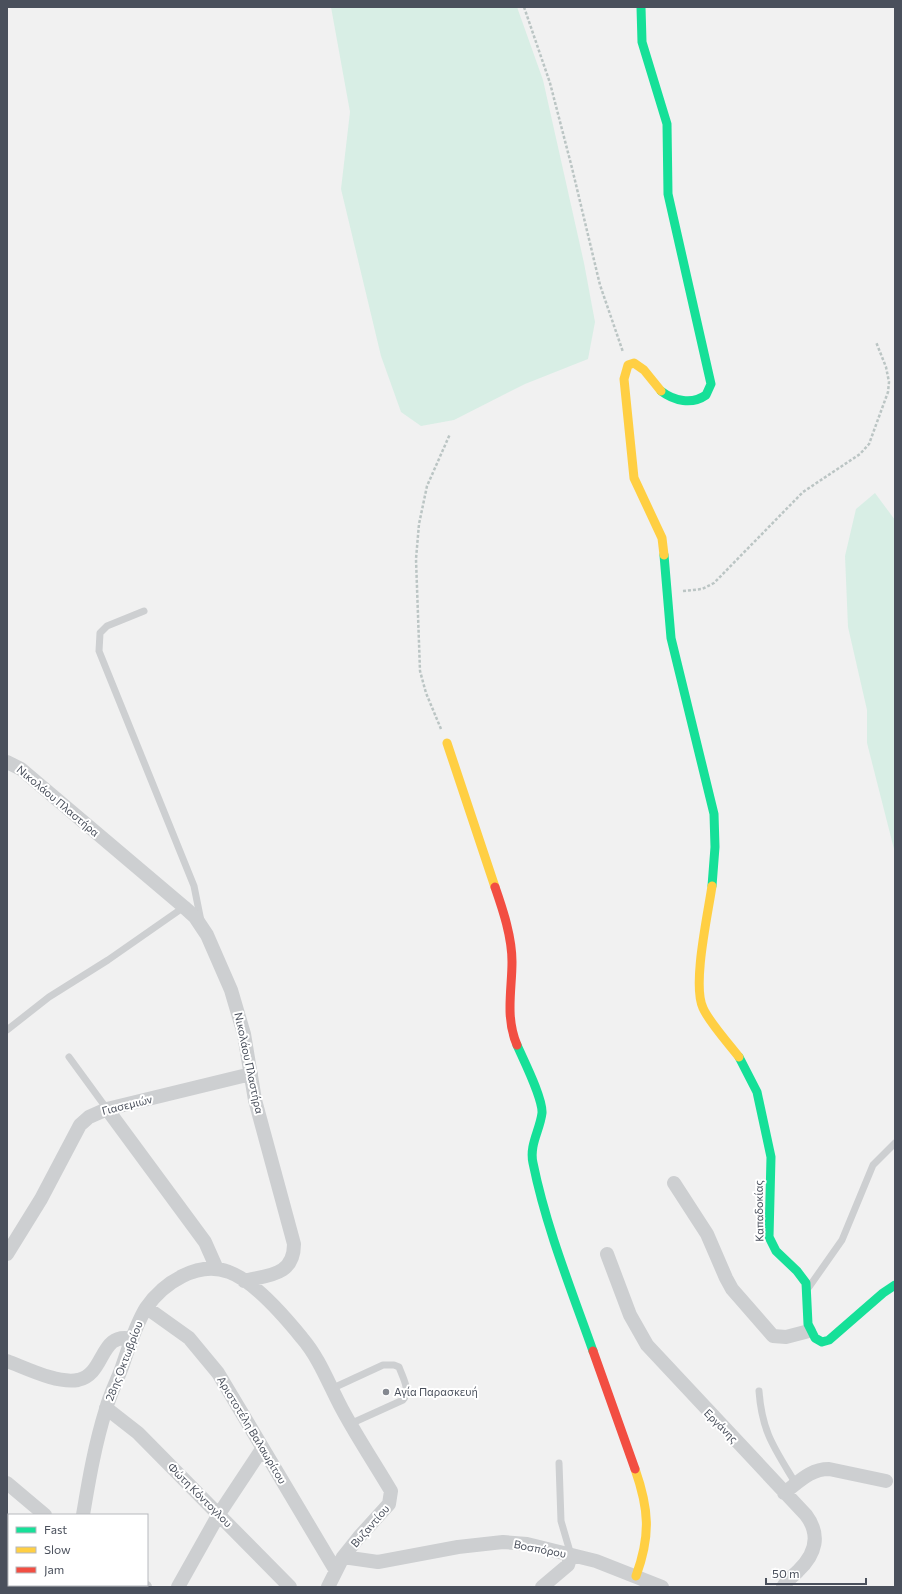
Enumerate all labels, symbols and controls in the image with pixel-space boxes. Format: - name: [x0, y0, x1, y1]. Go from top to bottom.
- street label: Νικολάου Πλαστήρα: [15, 762, 102, 839]
- street label: Νικολάου Πλαστήρα: [232, 1011, 267, 1115]
- street label: Γιασεμιών: [100, 1092, 154, 1117]
- street label: Καπαδοκίας: [751, 1180, 766, 1242]
- street label: 28ης Οκτωβρίου: [102, 1319, 145, 1403]
- street label: Αριστοτέλη Βαλαωρίτου: [215, 1374, 290, 1486]
- place label: Αγία Παρασκευή: [394, 1385, 478, 1398]
- marker: Αγία Παρασκευή: [381, 1387, 391, 1397]
- street label: Εργάνης: [702, 1406, 741, 1445]
- street label: Φώτη Κόντογλου: [165, 1460, 235, 1530]
- street label: Βυζαντίου: [348, 1502, 392, 1550]
- legend: [8, 1514, 148, 1586]
- text: Fast: [44, 1522, 67, 1536]
- street label: Βοσπόρου: [513, 1537, 567, 1560]
- text: Slow: [44, 1542, 71, 1556]
- scale bar: [766, 1560, 866, 1586]
- text: Jam: [44, 1562, 64, 1577]
- text: 50 m: [772, 1566, 800, 1580]

